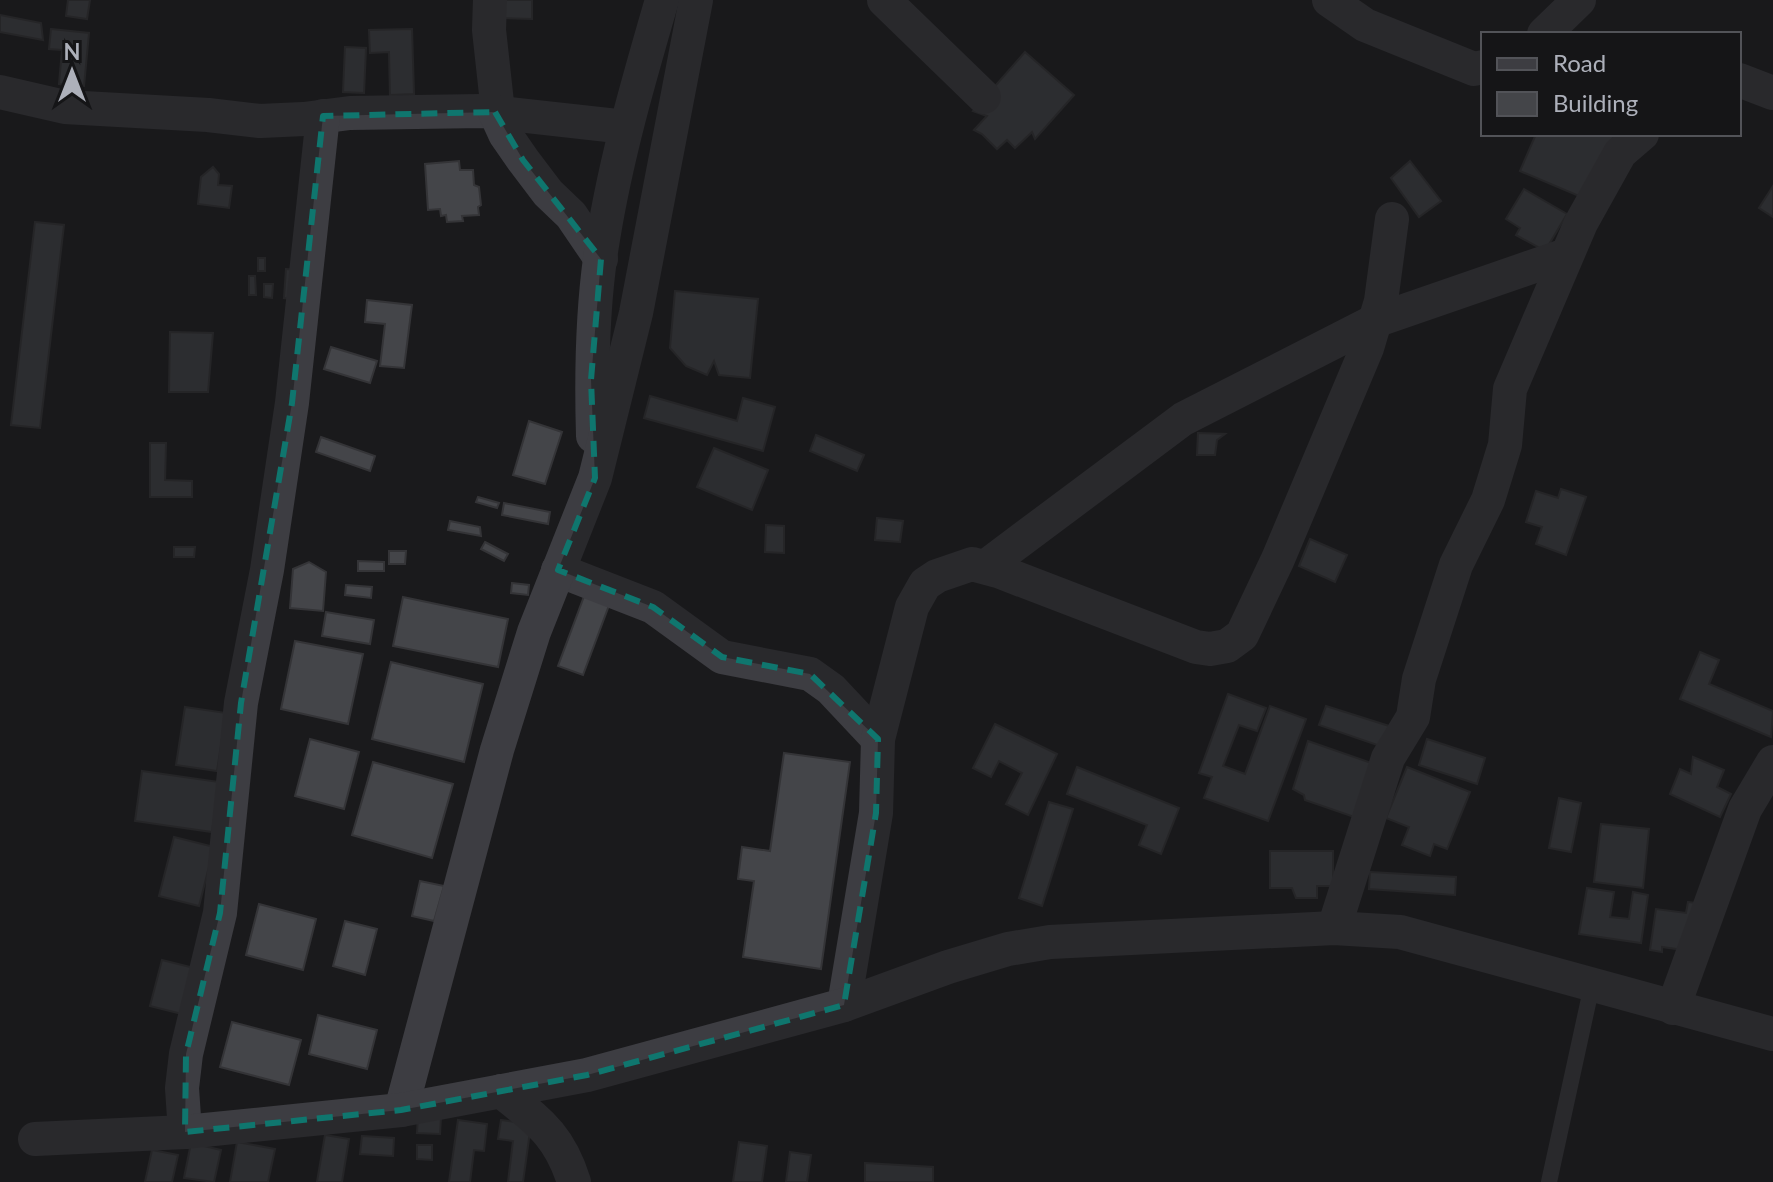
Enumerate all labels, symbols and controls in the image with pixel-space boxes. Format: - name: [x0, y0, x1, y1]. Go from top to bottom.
- north arrow: [32, 32, 112, 112]
- legend: [1481, 32, 1741, 136]
- text: N: [64, 38, 80, 65]
- text: Road: [1553, 48, 1606, 77]
- text: Building: [1553, 88, 1638, 117]

